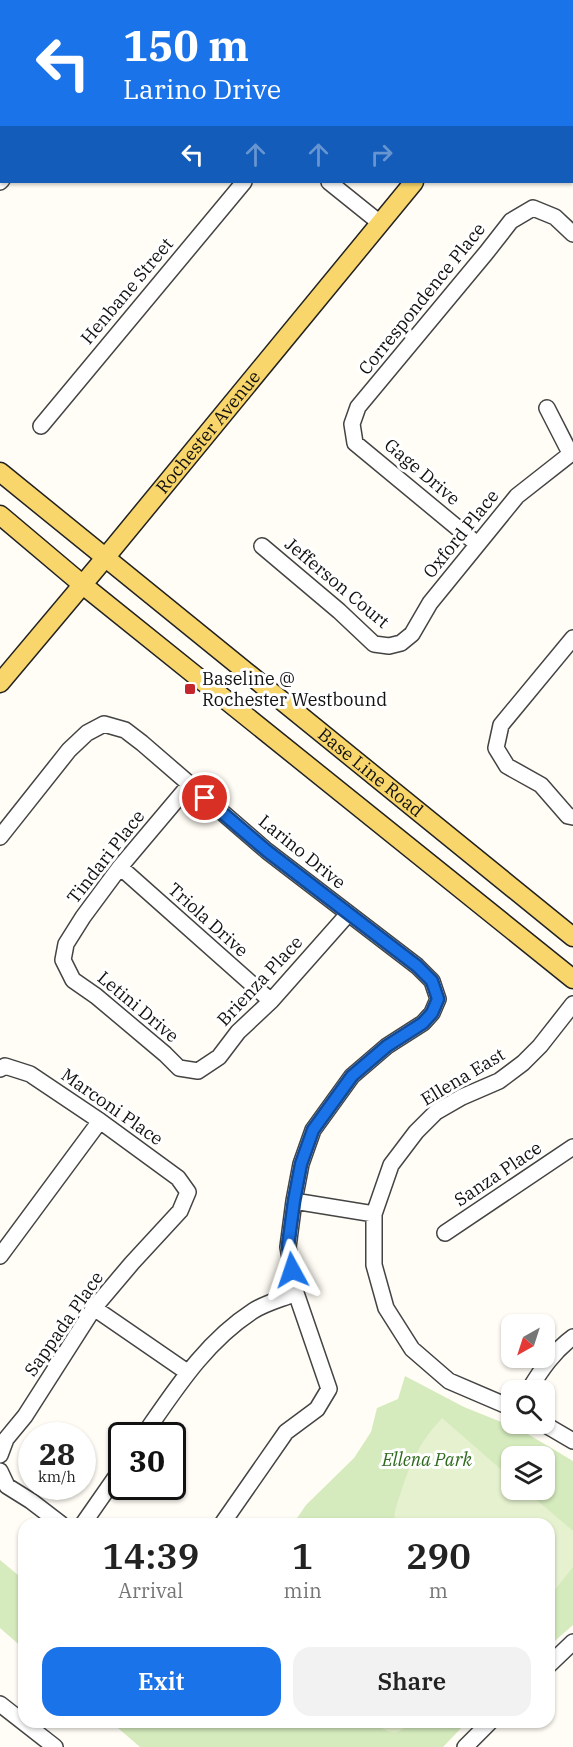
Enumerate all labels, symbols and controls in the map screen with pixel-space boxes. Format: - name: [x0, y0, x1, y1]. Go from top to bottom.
- text: 150 m: [123, 18, 249, 73]
- icon: left: [24, 24, 102, 102]
- text: Larino Drive: [123, 71, 281, 106]
- icon: left: [176, 138, 209, 171]
- icon: ahead: [239, 138, 272, 171]
- icon: ahead: [302, 138, 335, 171]
- icon: right: [365, 138, 398, 171]
- street label: Correspondence Place: [353, 218, 490, 379]
- street label: Henbane Street: [75, 233, 178, 349]
- street label: Rochester Avenue: [151, 366, 265, 498]
- street label: Gage Drive: [380, 433, 465, 510]
- street label: Oxford Place: [418, 485, 503, 583]
- street label: Jefferson Court: [280, 532, 394, 633]
- place label: Baseline @ Rochester Westbound: [202, 667, 387, 711]
- marker: Baseline @ Rochester Westbound: [183, 682, 197, 696]
- street label: Base Line Road: [313, 723, 428, 822]
- pin: [179, 772, 230, 823]
- icon: arrive: [188, 781, 221, 814]
- street label: Tindari Place: [62, 805, 149, 908]
- street label: Larino Drive: [254, 809, 351, 894]
- street label: Triola Drive: [163, 878, 253, 962]
- street label: Brienza Place: [212, 931, 307, 1031]
- street label: Letini Drive: [93, 966, 184, 1047]
- street label: Ellena East: [417, 1043, 509, 1111]
- street label: Marconi Place: [57, 1063, 168, 1150]
- street label: Sanza Place: [450, 1136, 546, 1211]
- position arrow: [260, 1238, 324, 1302]
- street label: Sappada Place: [19, 1267, 108, 1381]
- north arrow: [501, 1314, 555, 1368]
- map controls: [501, 1314, 555, 1500]
- button: search: [501, 1380, 555, 1434]
- speed limit sign: 30: [108, 1422, 186, 1500]
- text: 28: [39, 1434, 75, 1473]
- button: layers: [501, 1446, 555, 1500]
- park label: Ellena Park: [381, 1448, 473, 1471]
- text: km/h: [38, 1467, 76, 1486]
- text: 14:39: [102, 1532, 199, 1579]
- text: 1: [292, 1532, 313, 1579]
- text: 290: [406, 1532, 471, 1579]
- text: Arrival: [118, 1577, 183, 1604]
- text: min: [284, 1577, 322, 1604]
- text: m: [429, 1577, 448, 1604]
- button: Exit: [42, 1647, 281, 1716]
- button: Share: [293, 1647, 531, 1716]

